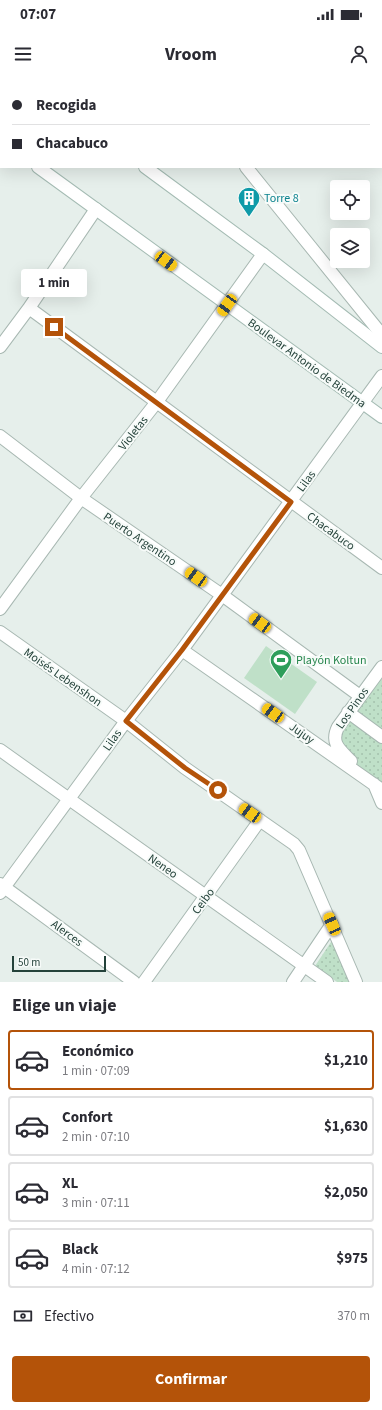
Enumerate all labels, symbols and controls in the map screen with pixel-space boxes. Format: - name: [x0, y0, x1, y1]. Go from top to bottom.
- text: 07:07: [20, 4, 56, 25]
- text: Vroom: [165, 42, 217, 67]
- icon: menu: [12, 43, 34, 65]
- icon: person: [348, 43, 370, 65]
- text: Recogida: [36, 95, 96, 116]
- text: Chacabuco: [36, 133, 108, 154]
- map controls: [330, 180, 370, 268]
- button: locate: [330, 180, 370, 220]
- building icon: Torre 8: [236, 185, 262, 218]
- place label: Torre 8: [264, 190, 299, 207]
- button: layers: [330, 228, 370, 268]
- car: [153, 249, 179, 273]
- callout: 1 min: [21, 269, 87, 297]
- text: 1 min: [38, 274, 70, 292]
- car: [215, 292, 239, 318]
- street label: Boulevar Antonio de Biedma: [244, 315, 369, 412]
- route end: [45, 318, 63, 336]
- street label: Violetas: [115, 413, 152, 454]
- street label: Lilas: [293, 467, 320, 496]
- street label: Chacabuco: [303, 508, 358, 555]
- street label: Puerto Argentino: [100, 509, 180, 570]
- car: [183, 565, 209, 589]
- car: [247, 611, 273, 635]
- street label: Moisés Lebenshon: [20, 644, 105, 711]
- sports icon: Playón Koltun: [268, 647, 294, 680]
- place label: Playón Koltun: [296, 652, 367, 669]
- street label: Los Pinos: [332, 684, 373, 733]
- car: [260, 701, 286, 725]
- street label: Jujuy: [286, 719, 318, 748]
- street label: Lilas: [99, 726, 126, 755]
- route start: [209, 781, 227, 799]
- car: [237, 801, 263, 825]
- street label: Neneo: [144, 850, 181, 883]
- street label: Ceibo: [188, 885, 219, 918]
- car: [322, 911, 342, 937]
- street label: Alerces: [47, 916, 86, 951]
- scale bar: [12, 954, 106, 973]
- text: 50 m: [18, 955, 40, 970]
- text: Elige un viaje: [12, 993, 117, 1018]
- text: Económico: [62, 1041, 134, 1062]
- icon: car: [14, 1042, 50, 1078]
- text: $1,210: [324, 1050, 368, 1071]
- text: 1 min · 07:09: [62, 1062, 130, 1080]
- text: Confort: [62, 1107, 113, 1128]
- icon: car: [14, 1108, 50, 1144]
- text: $1,630: [324, 1116, 368, 1137]
- text: 2 min · 07:10: [62, 1128, 130, 1146]
- text: XL: [62, 1173, 78, 1194]
- icon: car: [14, 1174, 50, 1210]
- text: $2,050: [324, 1182, 368, 1203]
- text: 3 min · 07:11: [62, 1194, 130, 1212]
- text: Black: [62, 1239, 99, 1260]
- icon: car: [14, 1240, 50, 1276]
- text: $975: [336, 1248, 368, 1269]
- text: 4 min · 07:12: [62, 1260, 130, 1278]
- icon: cash: [12, 1305, 34, 1327]
- text: Efectivo: [44, 1306, 94, 1327]
- text: 370 m: [337, 1307, 370, 1325]
- button: Confirmar: [12, 1356, 370, 1402]

